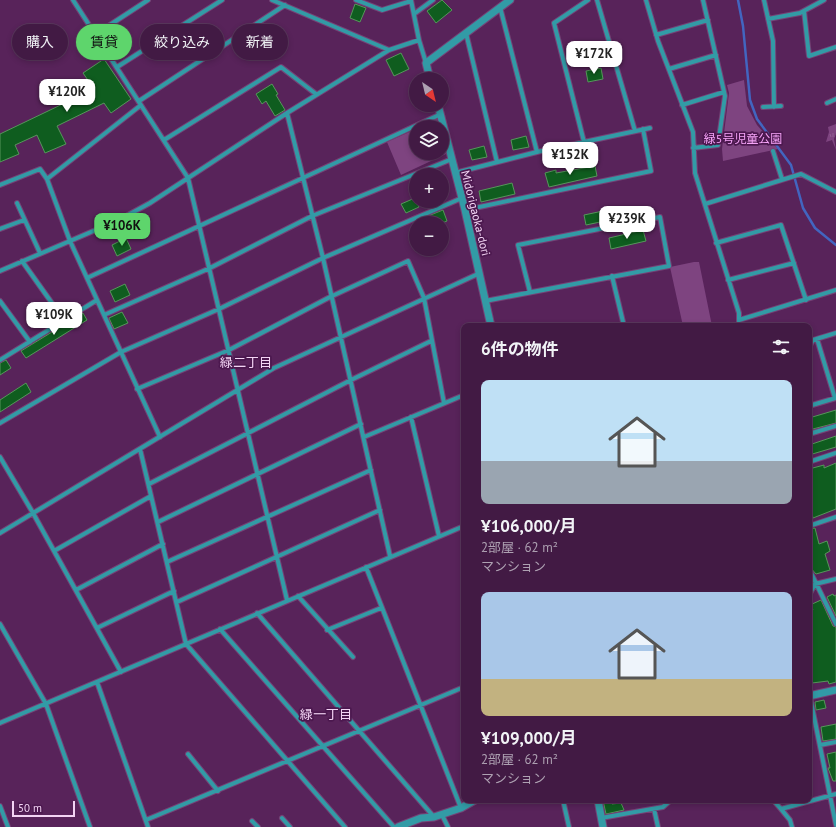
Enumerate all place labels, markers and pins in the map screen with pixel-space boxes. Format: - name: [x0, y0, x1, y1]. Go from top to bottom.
- pin: ¥172K: [566, 41, 622, 75]
- pin: ¥120K: [39, 79, 95, 113]
- pin: ¥152K: [542, 142, 598, 176]
- pin: ¥239K: [599, 206, 655, 240]
- pin: ¥106K: [94, 213, 150, 247]
- pin: ¥109K: [26, 302, 82, 336]

